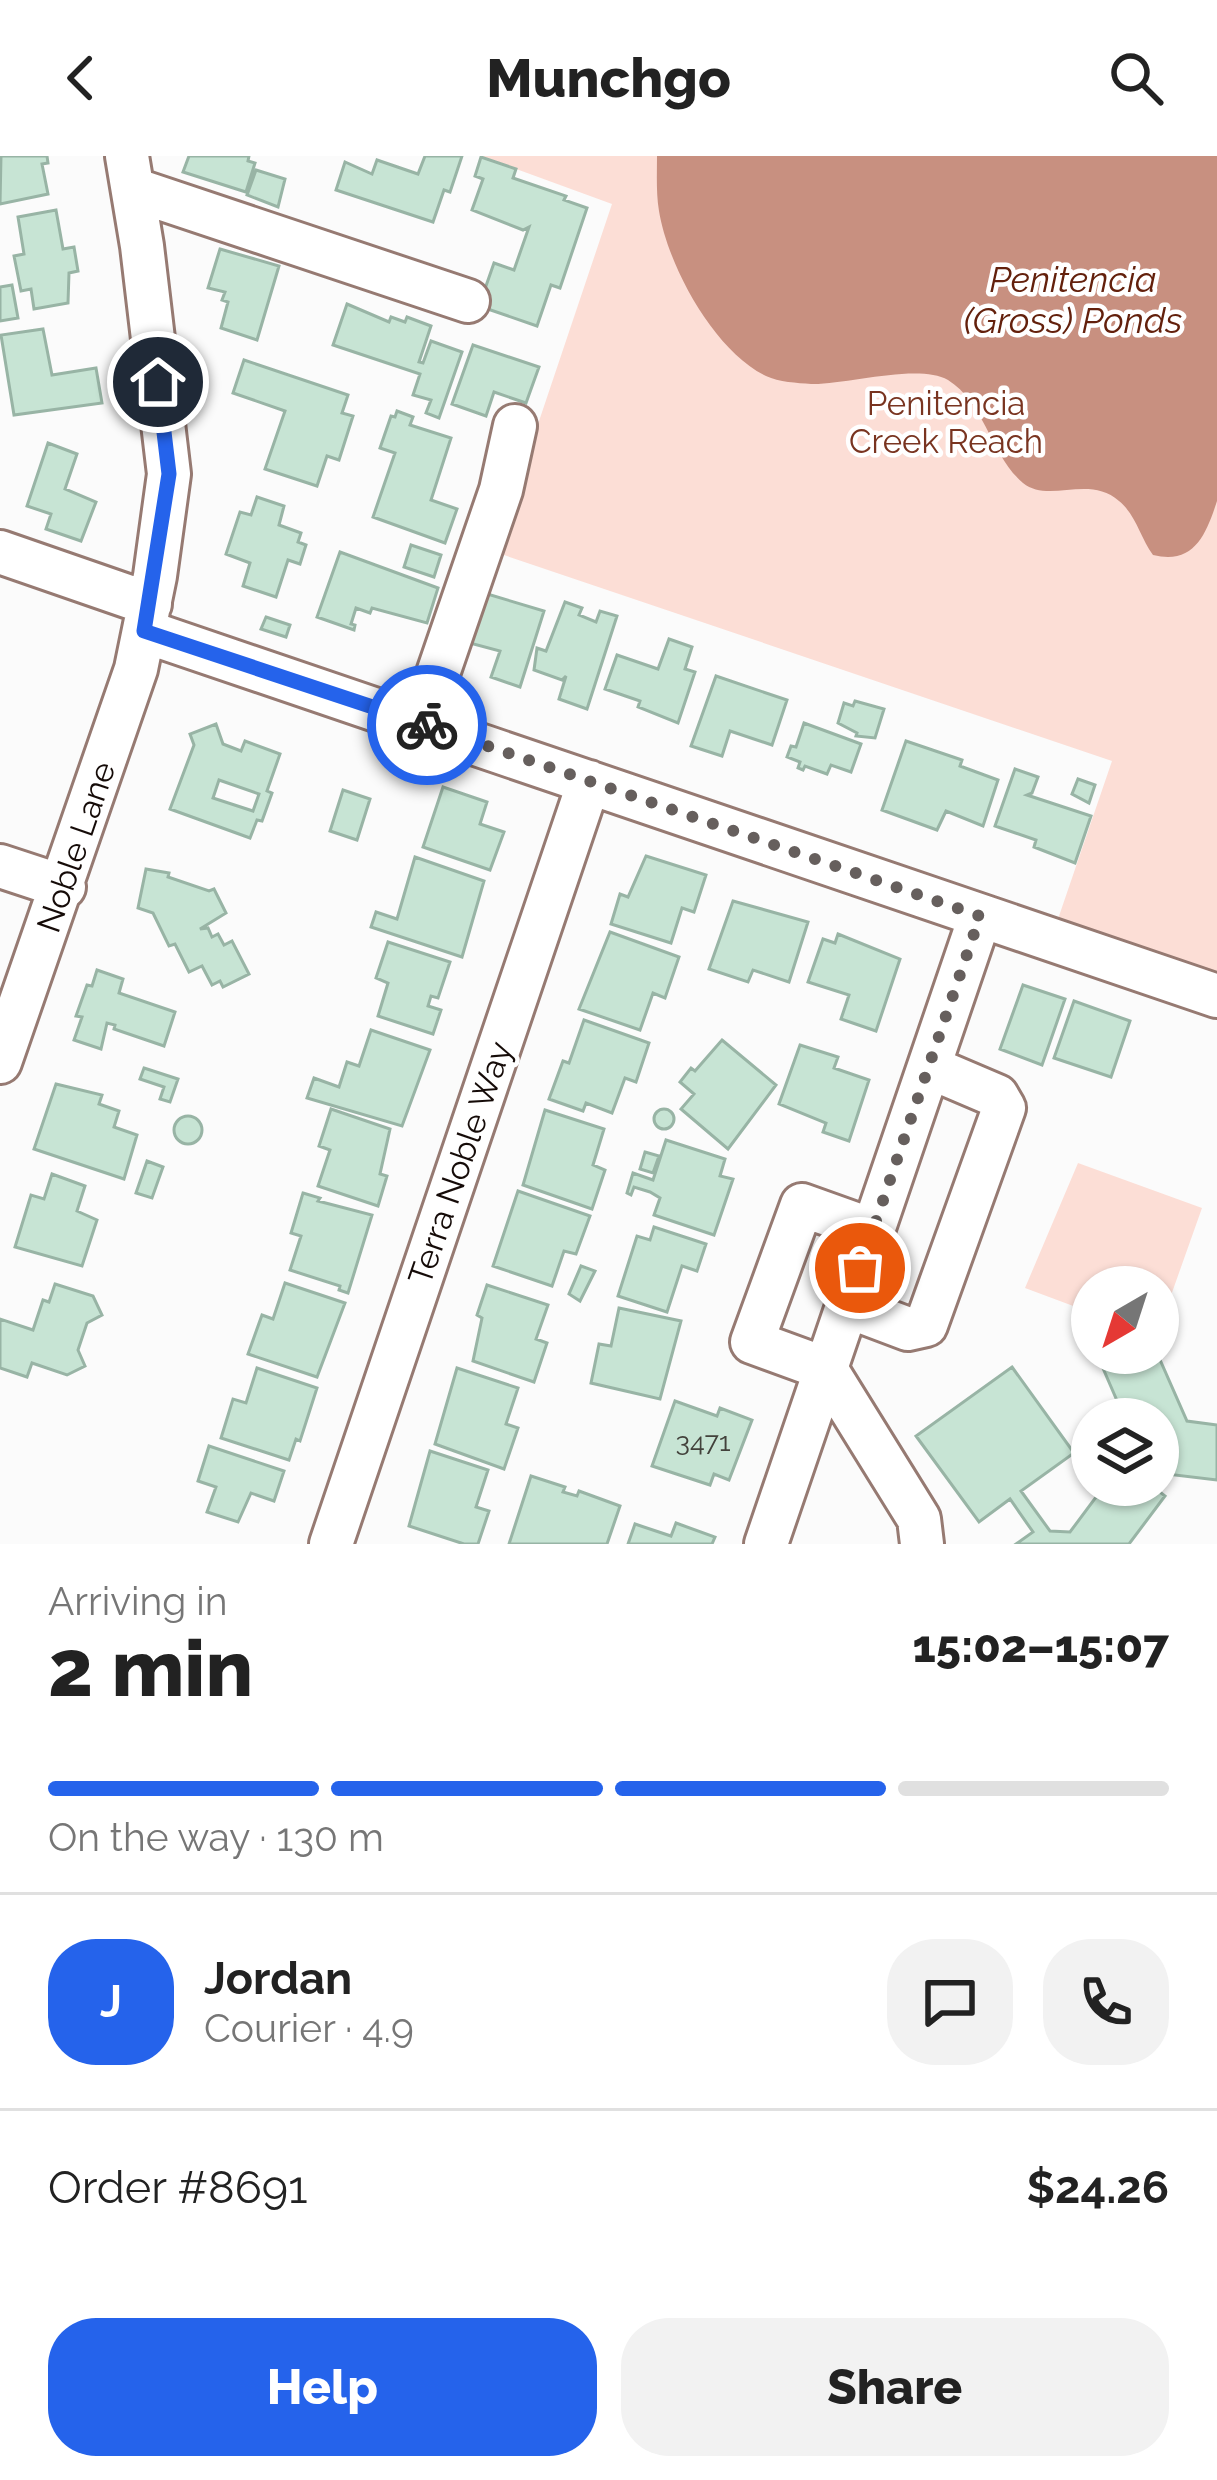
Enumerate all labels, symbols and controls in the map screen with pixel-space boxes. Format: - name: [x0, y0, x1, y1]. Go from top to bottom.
- icon: back: [48, 45, 114, 111]
- icon: search: [1103, 45, 1169, 111]
- text: Munchgo: [486, 46, 731, 110]
- water label: Penitencia (Gross) Ponds: [964, 258, 1182, 341]
- pin: [107, 331, 209, 433]
- icon: home: [125, 349, 191, 415]
- park label: Penitencia Creek Reach: [849, 384, 1043, 461]
- courier: [367, 665, 487, 785]
- icon: bike: [394, 692, 460, 758]
- street label: Noble Lane: [29, 757, 123, 937]
- street label: Terra Noble Way: [400, 1036, 520, 1290]
- pin: [809, 1217, 911, 1319]
- icon: bag: [827, 1235, 893, 1301]
- north arrow: [1071, 1266, 1179, 1374]
- map controls: [1071, 1266, 1179, 1506]
- button: layers: [1071, 1398, 1179, 1506]
- house number: 3471: [675, 1426, 731, 1457]
- text: Arriving in: [48, 1578, 228, 1624]
- text: 15:02–15:07: [913, 1620, 1169, 1673]
- text: 2 min: [48, 1623, 253, 1714]
- text: On the way · 130 m: [48, 1814, 384, 1860]
- button: chat: [887, 1939, 1013, 2065]
- button: phone: [1043, 1939, 1169, 2065]
- text: Jordan: [204, 1952, 352, 2005]
- text: J: [100, 1975, 122, 2028]
- text: Courier · 4.9: [204, 2005, 414, 2051]
- text: Order #8691: [48, 2161, 307, 2214]
- text: $24.26: [1027, 2161, 1169, 2214]
- button: Help: [48, 2318, 597, 2456]
- button: Share: [621, 2318, 1169, 2456]

